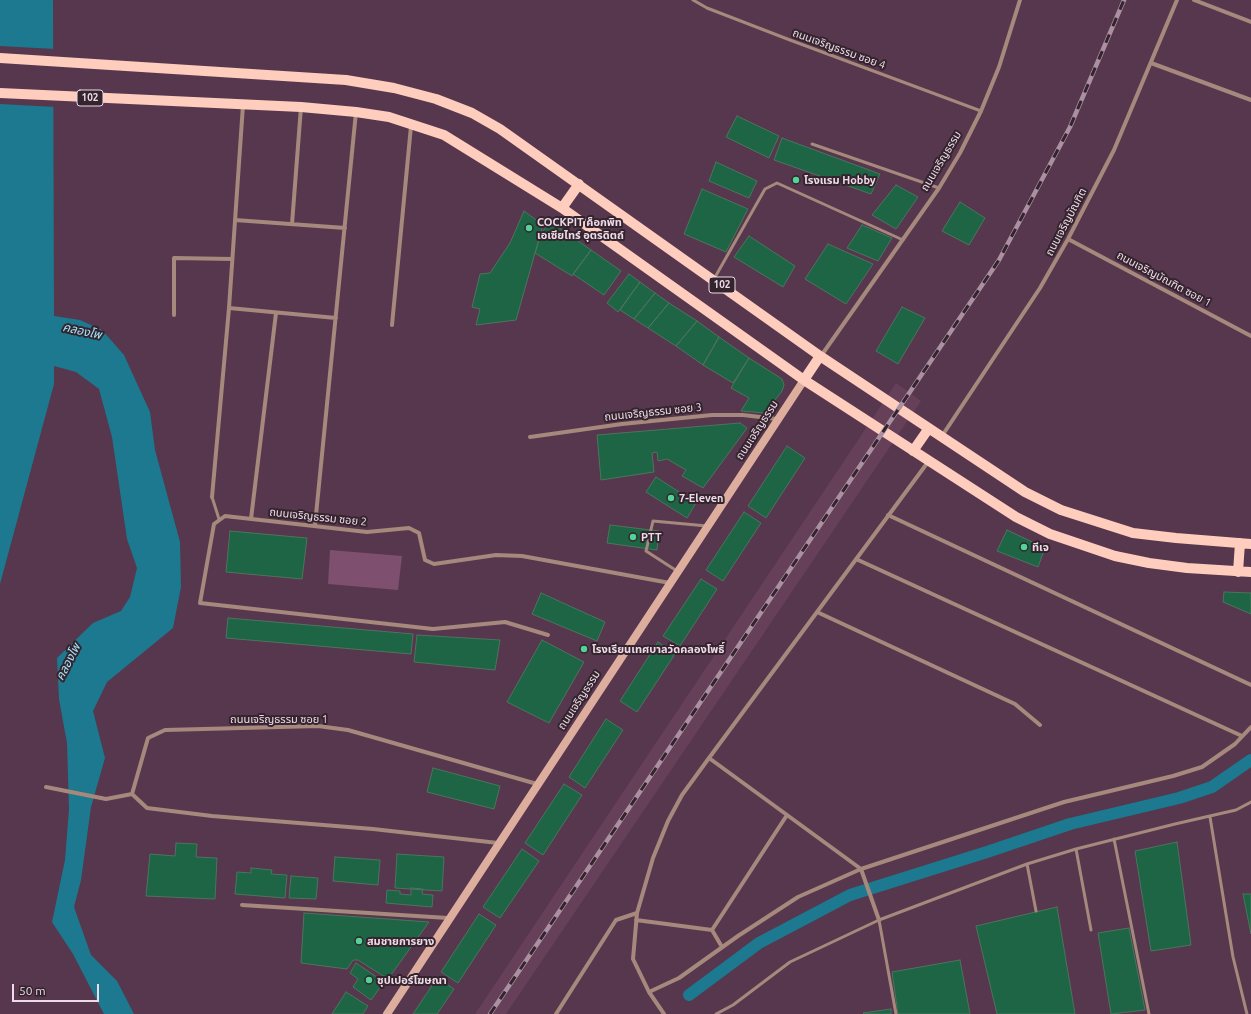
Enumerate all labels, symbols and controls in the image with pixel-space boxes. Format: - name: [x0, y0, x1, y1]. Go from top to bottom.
- street label: ถนนเจริญธรรม ซอย 4: [791, 26, 887, 72]
- road number: 102: [77, 90, 103, 106]
- street label: ถนนเจริญธรรม: [918, 129, 964, 193]
- place label: โรงแรม Hobby: [804, 173, 876, 187]
- marker: โรงแรม Hobby: [791, 175, 801, 185]
- street label: ถนนเจริญบัณฑิต: [1043, 186, 1089, 258]
- place label: COCKPIT ค็อกพิท เอเซียไทร์ อุตรดิตถ์: [537, 215, 624, 241]
- marker: COCKPIT ค็อกพิท เอเซียไทร์ อุตรดิตถ์: [524, 223, 534, 233]
- street label: ถนนเจริญบัณฑิต ซอย 1: [1115, 249, 1213, 309]
- road number: 102: [709, 277, 735, 293]
- water label: คลองโพ: [61, 320, 103, 342]
- street label: ถนนเจริญธรรม: [733, 398, 781, 462]
- street label: ถนนเจริญธรรม ซอย 3: [604, 400, 702, 424]
- place label: 7-Eleven: [679, 491, 724, 505]
- marker: 7-Eleven: [666, 493, 676, 503]
- street label: ถนนเจริญธรรม ซอย 2: [269, 505, 367, 529]
- place label: PTT: [641, 530, 662, 544]
- marker: PTT: [628, 532, 638, 542]
- place label: ทีเจ: [1032, 540, 1049, 554]
- marker: ทีเจ: [1019, 542, 1029, 552]
- water label: คลองโพ: [53, 641, 83, 683]
- place label: โรงเรียนเทศบาลวัดคลองโพธิ์: [592, 642, 725, 656]
- marker: โรงเรียนเทศบาลวัดคลองโพธิ์: [579, 644, 589, 654]
- street label: ถนนเจริญธรรม: [555, 668, 603, 732]
- street label: ถนนเจริญธรรม ซอย 1: [230, 712, 328, 726]
- place label: สมชายการยาง: [367, 934, 434, 948]
- marker: สมชายการยาง: [354, 936, 364, 946]
- place label: ซุปเปอร์โฆษณา: [377, 973, 447, 987]
- marker: ซุปเปอร์โฆษณา: [364, 975, 374, 985]
- scale bar: [14, 976, 101, 1002]
- text: 50 m: [19, 984, 46, 997]

